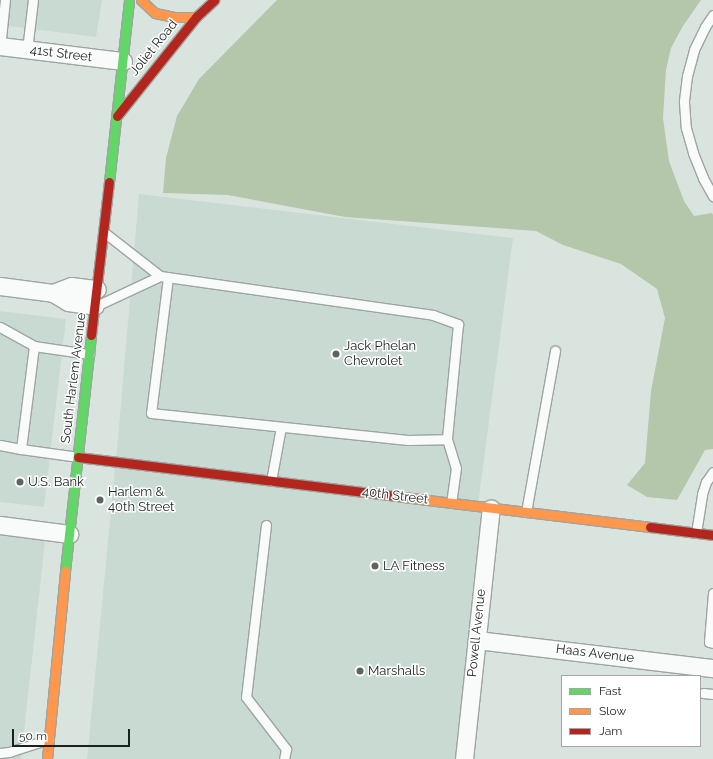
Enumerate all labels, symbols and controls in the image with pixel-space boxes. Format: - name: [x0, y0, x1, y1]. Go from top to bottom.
- street label: Joliet Road: [127, 17, 181, 79]
- street label: 41st Street: [29, 42, 93, 66]
- street label: South Harlem Avenue: [58, 312, 90, 444]
- place label: Jack Phelan Chevrolet: [344, 339, 416, 370]
- marker: Jack Phelan Chevrolet: [331, 349, 341, 359]
- place label: U.S. Bank: [28, 474, 84, 490]
- marker: U.S. Bank: [15, 477, 25, 487]
- street label: 40th Street: [361, 484, 429, 508]
- place label: Harlem & 40th Street: [108, 485, 174, 516]
- marker: Harlem & 40th Street: [95, 495, 105, 505]
- place label: LA Fitness: [383, 558, 445, 574]
- marker: LA Fitness: [370, 561, 380, 571]
- street label: Powell Avenue: [465, 588, 489, 678]
- street label: Haas Avenue: [555, 641, 635, 667]
- place label: Marshalls: [368, 663, 425, 679]
- marker: Marshalls: [355, 666, 365, 676]
- legend: [561, 675, 701, 747]
- text: Fast: [599, 684, 622, 698]
- text: Slow: [599, 704, 626, 718]
- scale bar: [14, 721, 132, 747]
- text: Jam: [599, 724, 622, 738]
- text: 50 m: [19, 729, 47, 743]

